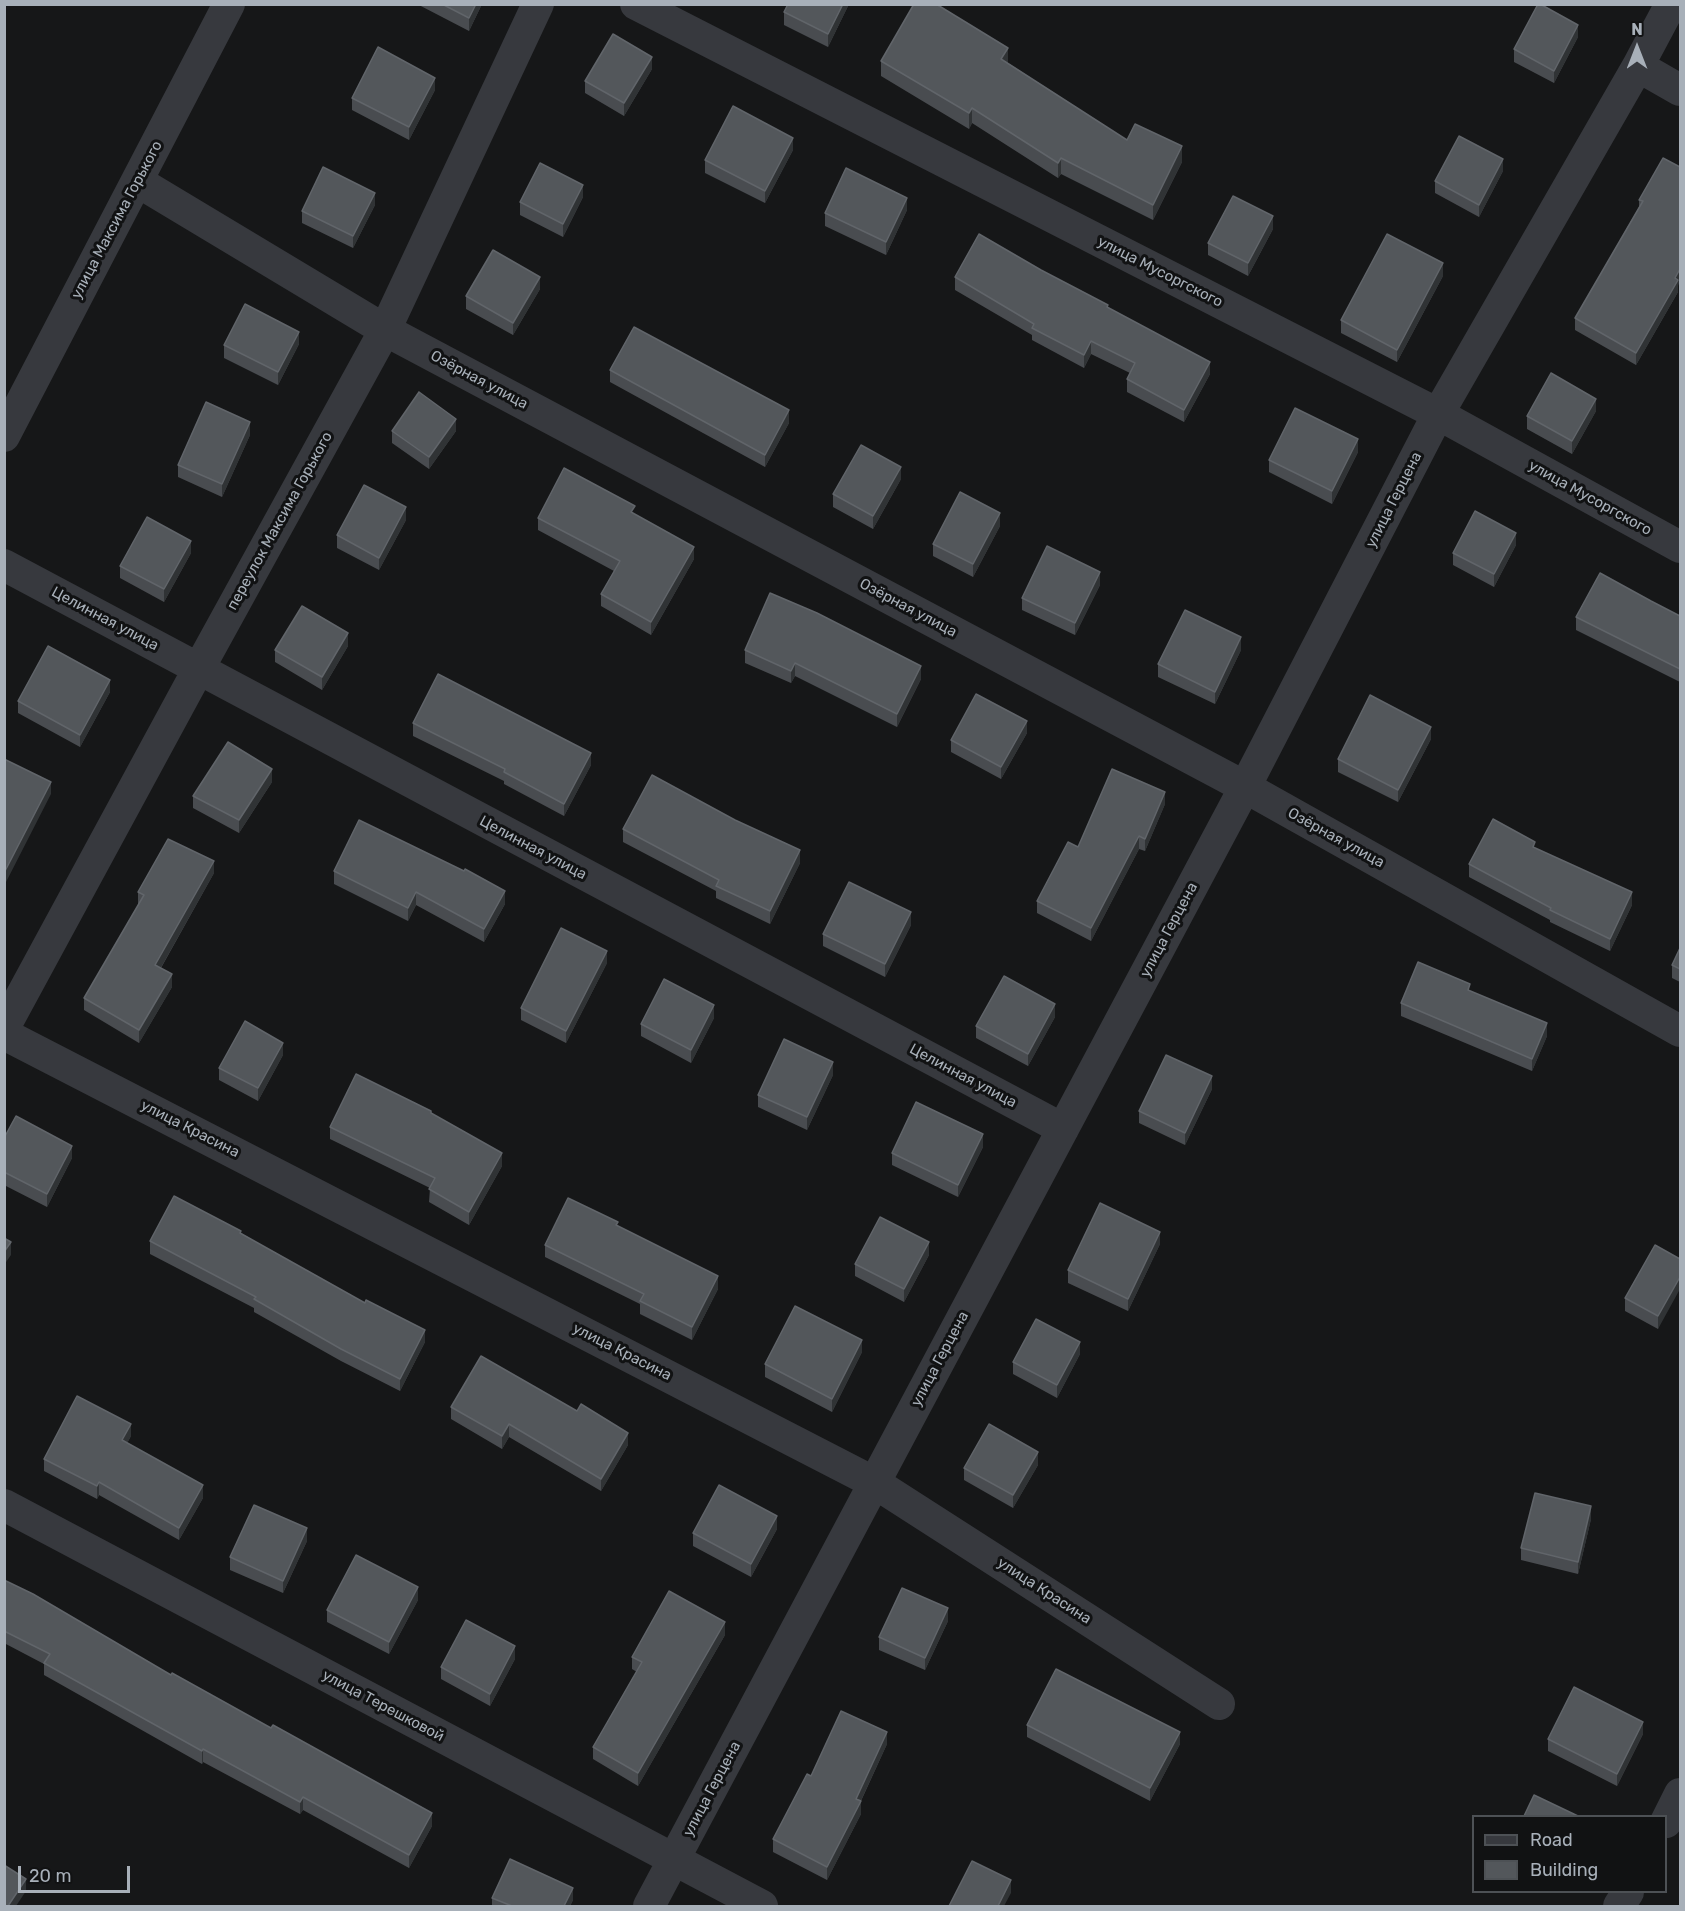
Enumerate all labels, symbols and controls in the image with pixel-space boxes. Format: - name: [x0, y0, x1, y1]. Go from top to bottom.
- north arrow: [1607, 18, 1667, 78]
- text: N: [1631, 20, 1643, 39]
- street label: улица Максима Горького: [68, 138, 166, 302]
- street label: улица Мусоргского: [1094, 233, 1226, 311]
- street label: Озёрная улица: [427, 347, 531, 413]
- street label: переулок Максима Горького: [223, 429, 337, 613]
- street label: улица Герцена: [1362, 449, 1426, 551]
- street label: улица Мусоргского: [1525, 457, 1655, 539]
- street label: Озёрная улица: [856, 575, 960, 641]
- street label: Целинная улица: [48, 583, 162, 655]
- street label: Озёрная улица: [1285, 804, 1387, 872]
- street label: Целинная улица: [476, 812, 590, 884]
- street label: улица Герцена: [1136, 879, 1202, 981]
- street label: Целинная улица: [906, 1040, 1020, 1112]
- street label: улица Красина: [138, 1096, 242, 1162]
- street label: улица Герцена: [907, 1308, 973, 1410]
- street label: улица Красина: [570, 1319, 674, 1385]
- street label: улица Красина: [994, 1554, 1094, 1628]
- street label: улица Терешковой: [319, 1666, 447, 1746]
- street label: улица Герцена: [679, 1738, 745, 1840]
- legend: [1472, 1815, 1667, 1893]
- text: Road: [1530, 1829, 1573, 1851]
- scale bar: [21, 1854, 134, 1892]
- text: Building: [1530, 1859, 1598, 1881]
- text: 20 m: [29, 1865, 71, 1887]

